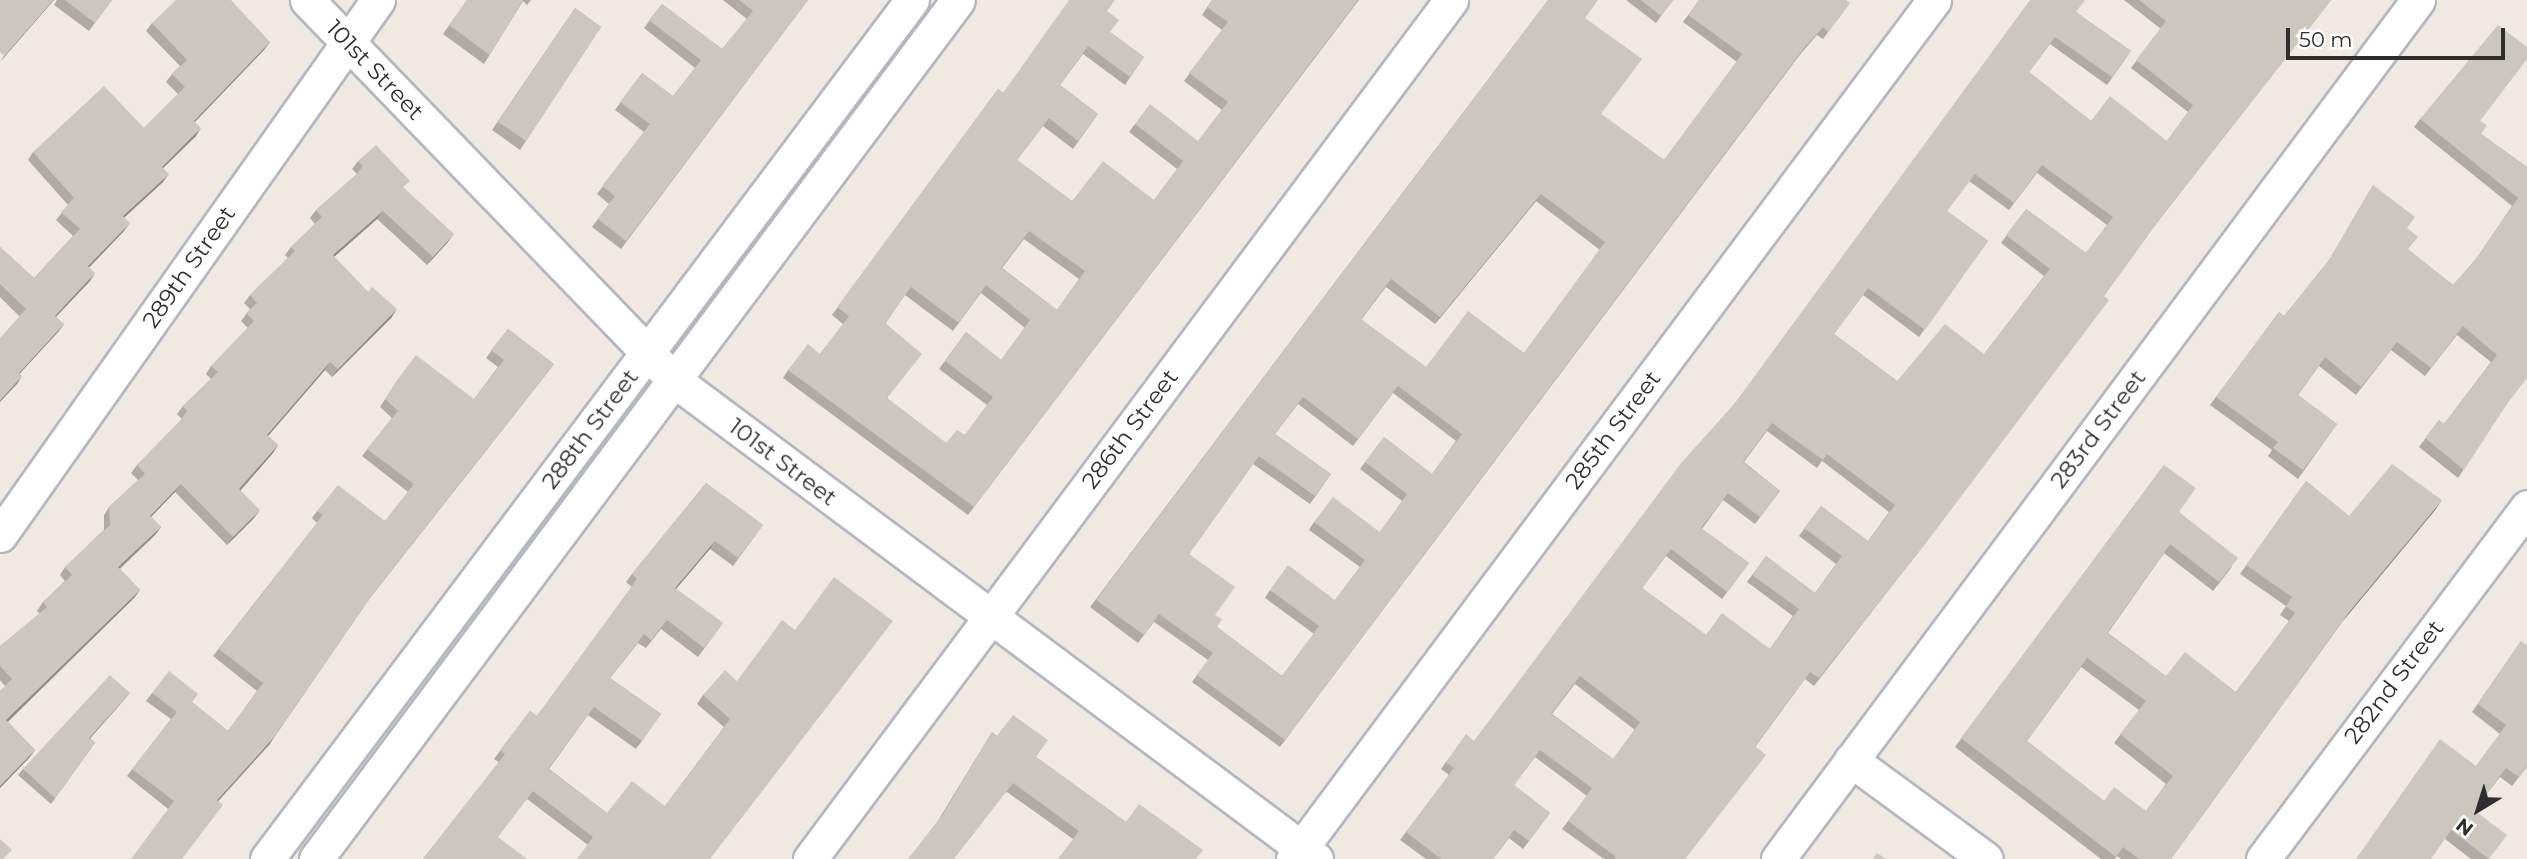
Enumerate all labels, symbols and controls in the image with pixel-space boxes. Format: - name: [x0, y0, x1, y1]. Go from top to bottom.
- street label: 101st Street: [321, 14, 429, 126]
- scale bar: [2289, 14, 2508, 58]
- text: 50 m: [2299, 27, 2353, 52]
- street label: 289th Street: [137, 201, 241, 333]
- street label: 288th Street: [536, 364, 644, 494]
- street label: 286th Street: [1076, 364, 1184, 494]
- street label: 283rd Street: [2045, 364, 2151, 494]
- street label: 285th Street: [1559, 365, 1667, 495]
- street label: 101st Street: [724, 412, 842, 512]
- street label: 282nd Street: [2339, 615, 2449, 749]
- north arrow: [2443, 775, 2513, 845]
- text: N: [2452, 813, 2478, 841]

